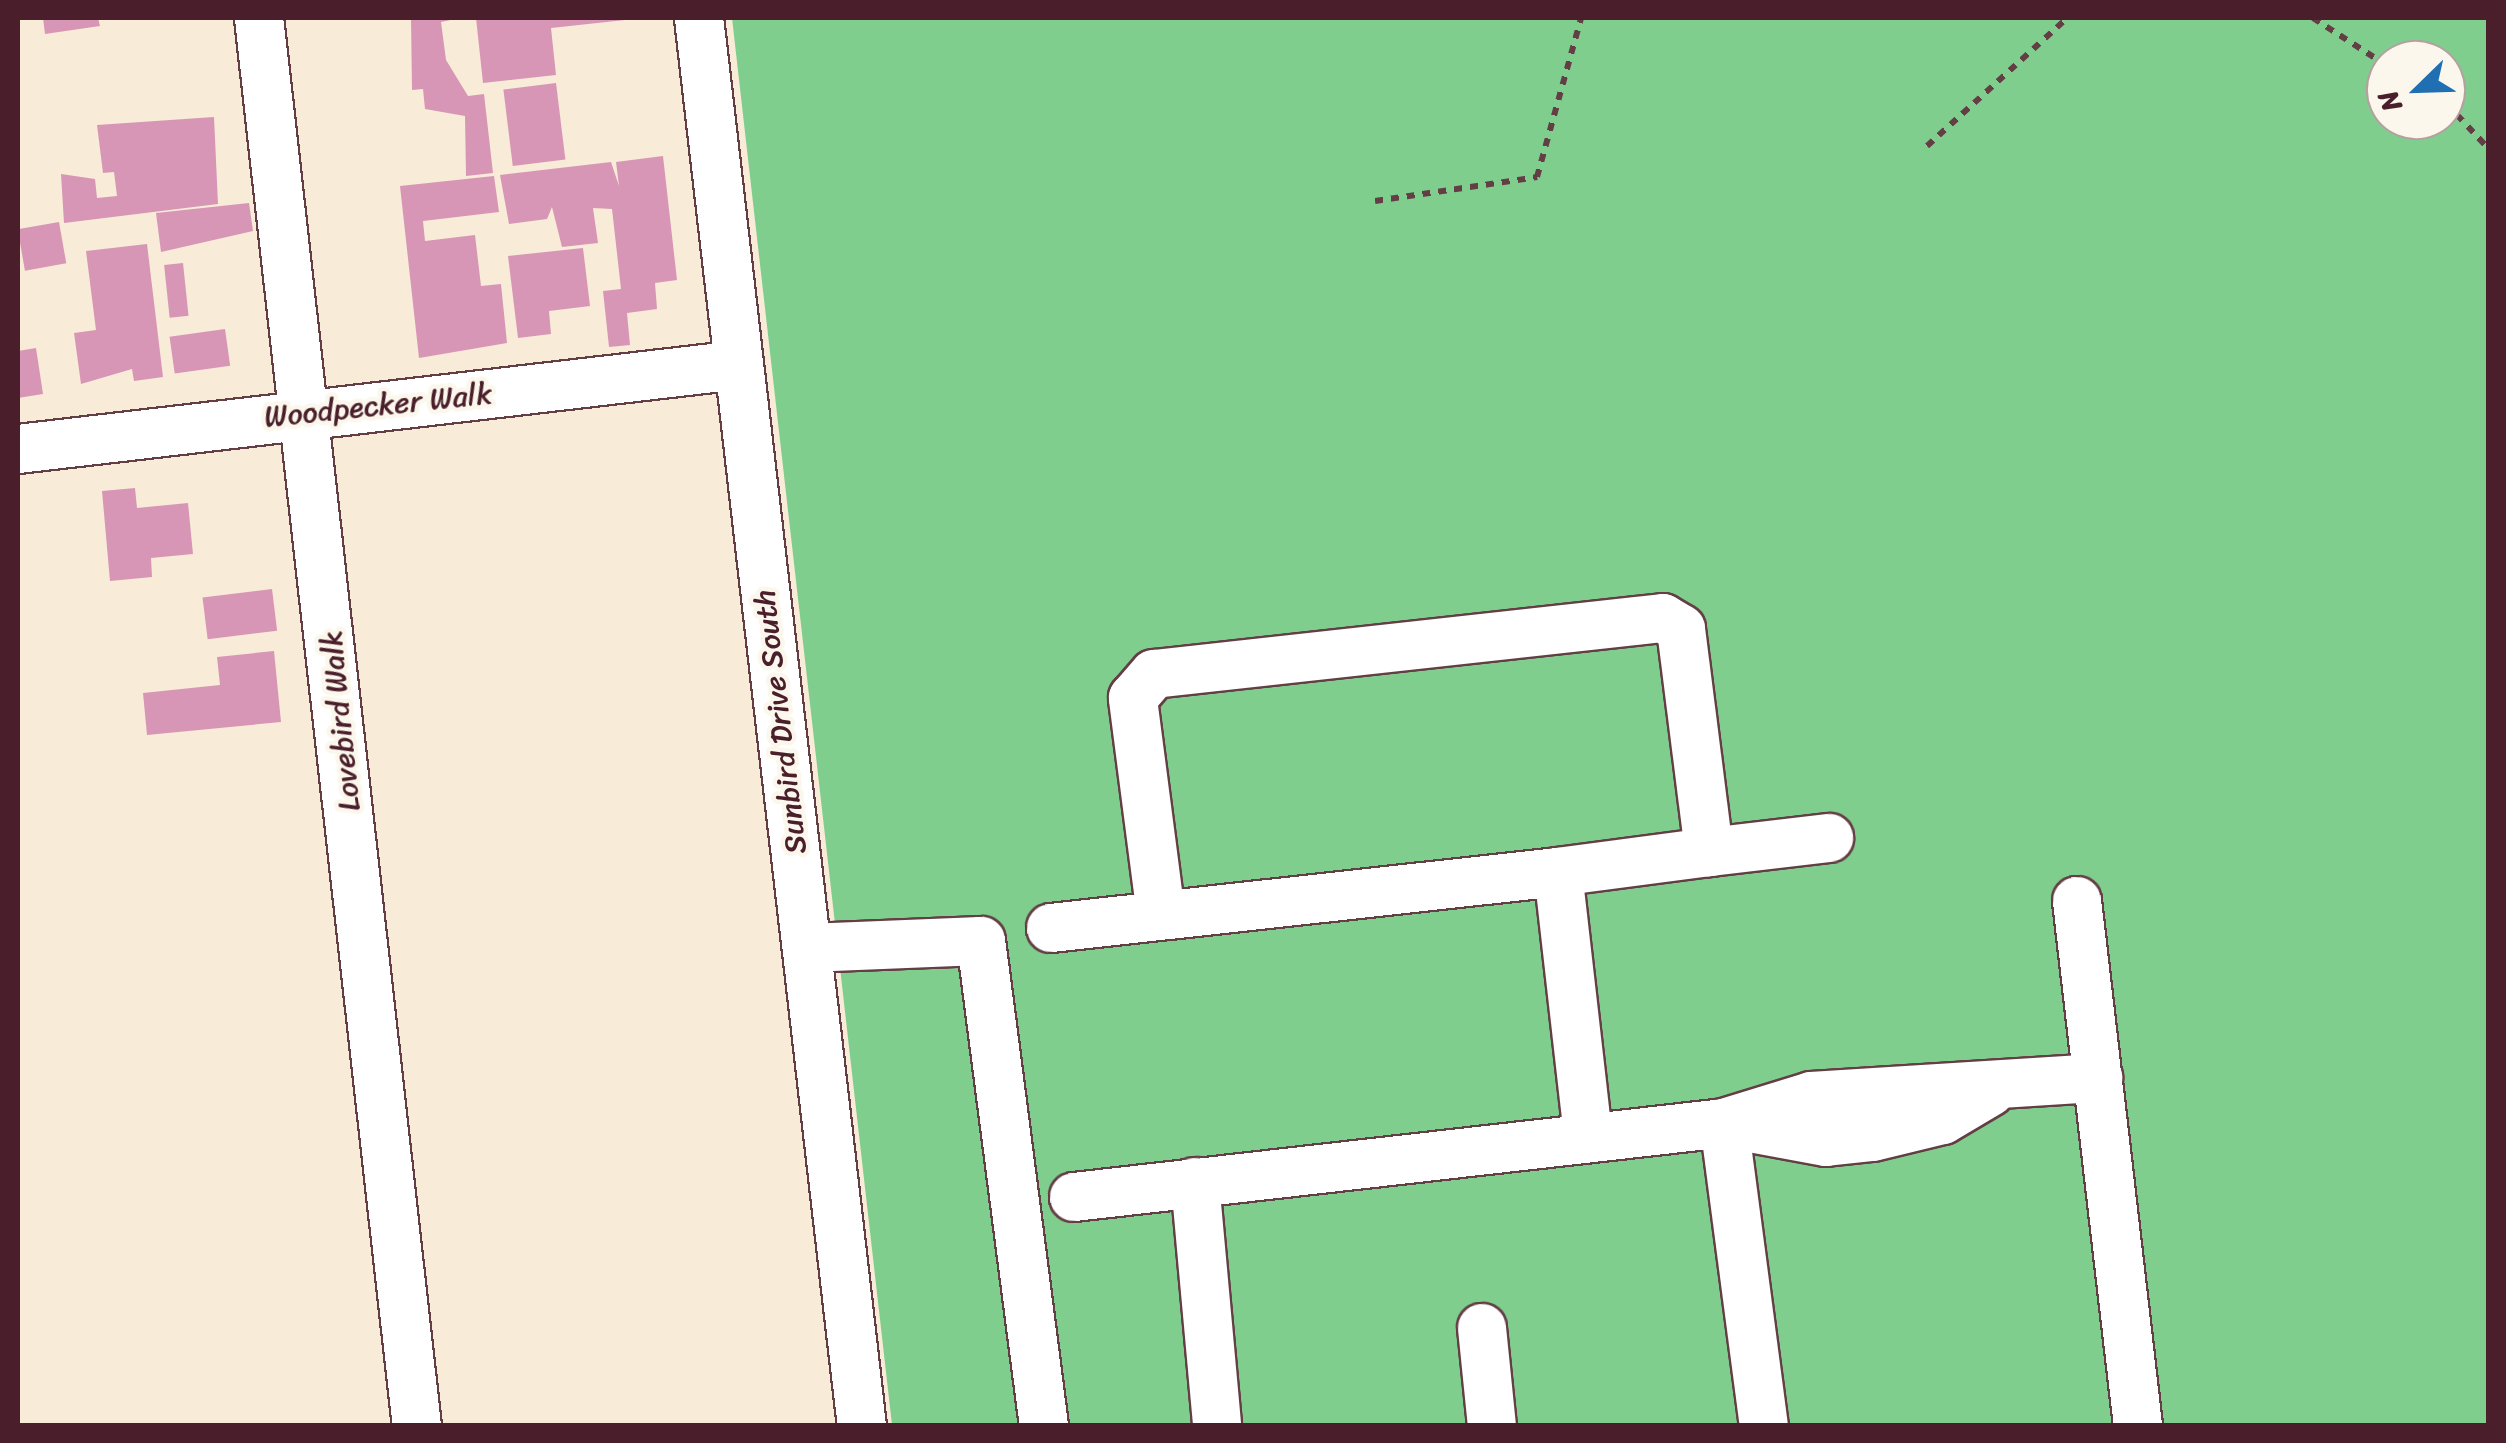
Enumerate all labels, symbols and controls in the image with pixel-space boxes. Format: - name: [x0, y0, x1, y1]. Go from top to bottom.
- north arrow: [2366, 40, 2466, 140]
- text: N: [2363, 83, 2416, 120]
- street label: Woodpecker Walk: [262, 375, 494, 435]
- street label: Sunbird Drive South: [746, 588, 814, 856]
- street label: Lovebird Walk: [313, 629, 367, 813]

